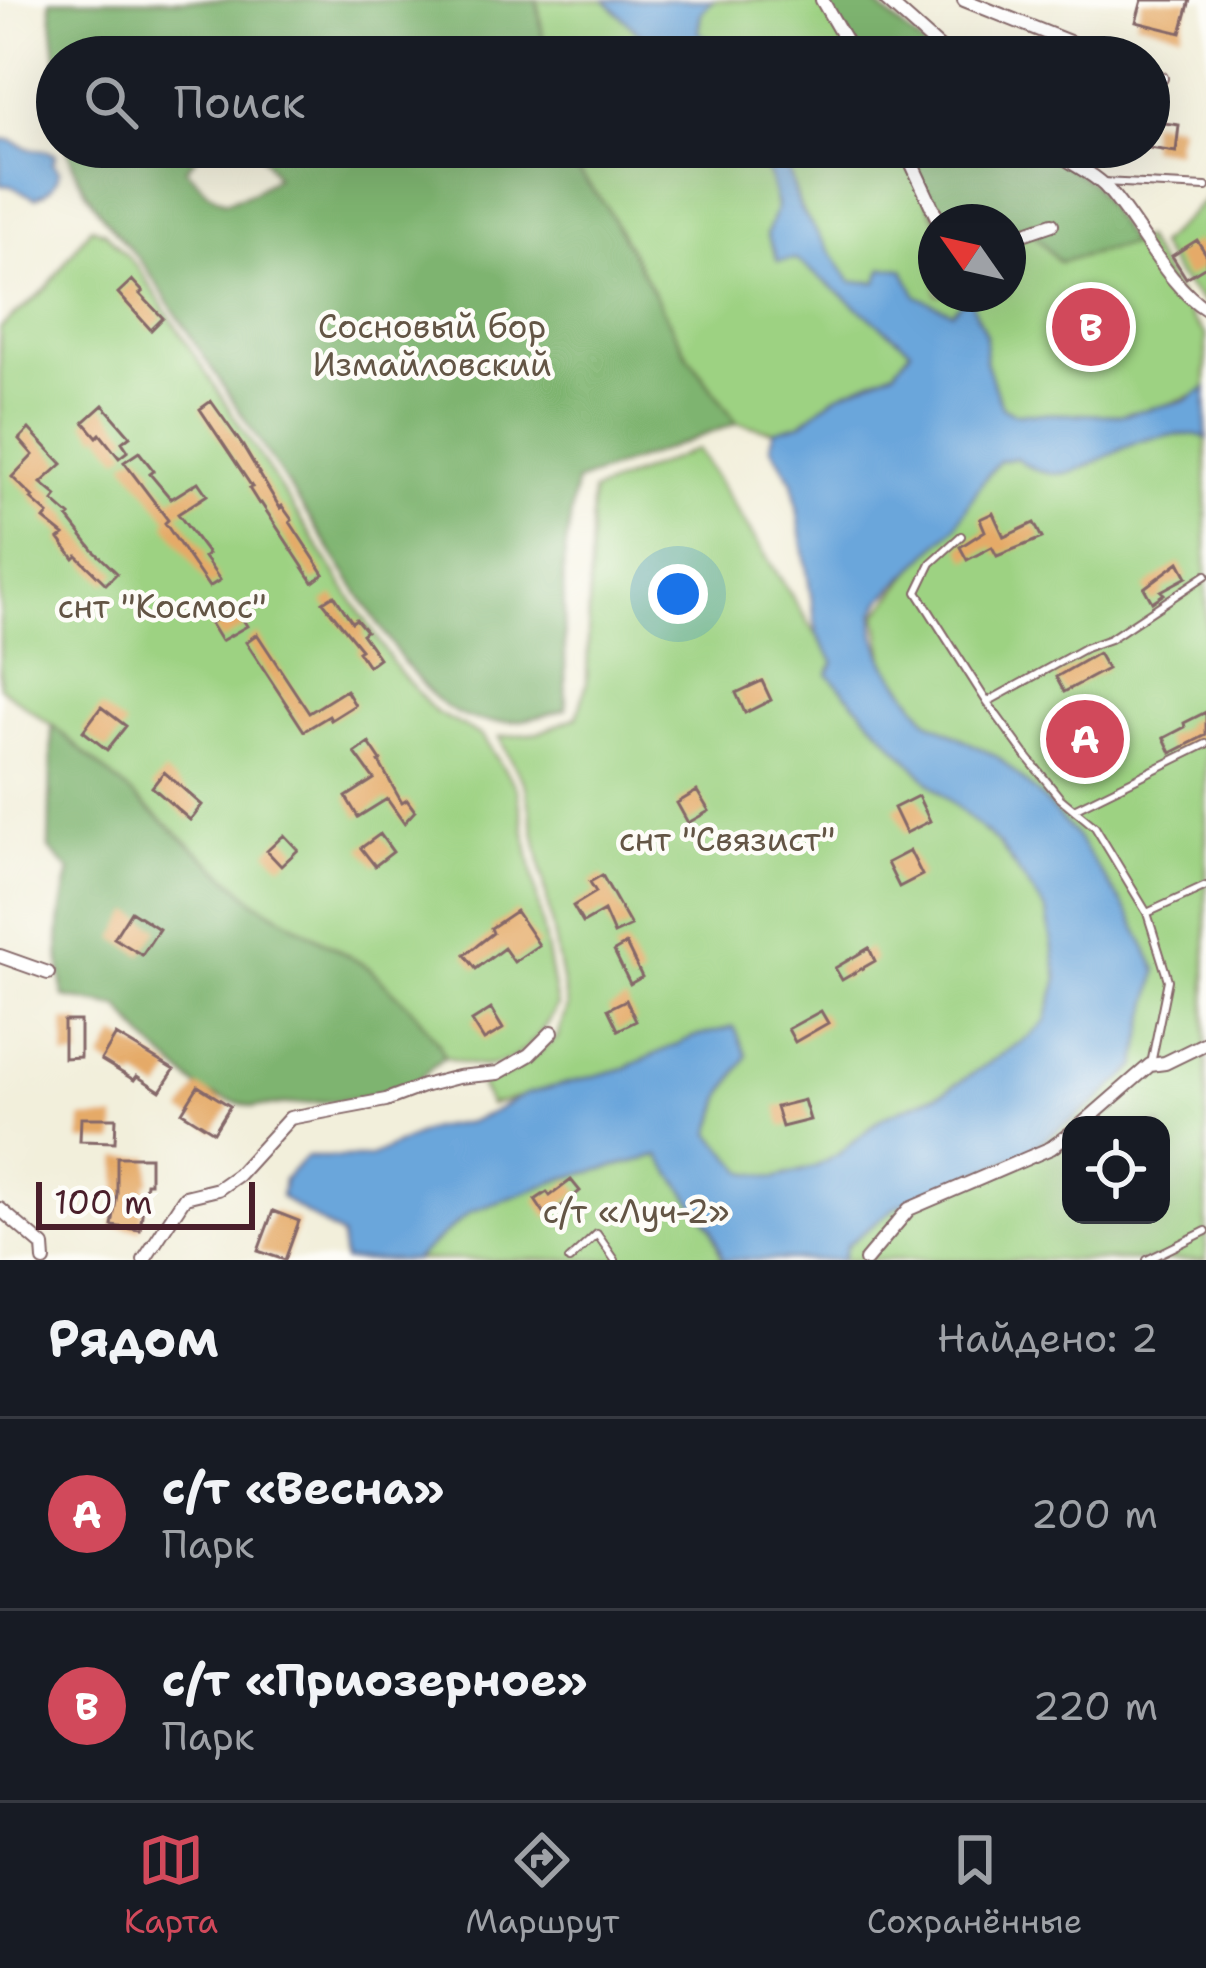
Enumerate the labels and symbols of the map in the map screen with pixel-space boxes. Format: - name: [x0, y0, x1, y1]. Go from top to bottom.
- north arrow: [918, 204, 1026, 312]
- pin: B: [1052, 282, 1130, 372]
- park label: Сосновый бор Измайловский: [312, 304, 552, 387]
- your location: [648, 564, 708, 624]
- park label: снт "Космос": [57, 584, 267, 629]
- pin: A: [1046, 694, 1124, 784]
- park label: снт "Связист": [619, 817, 835, 862]
- scale bar: [36, 1176, 255, 1229]
- park label: с/т «Луч-2»: [543, 1189, 729, 1234]

